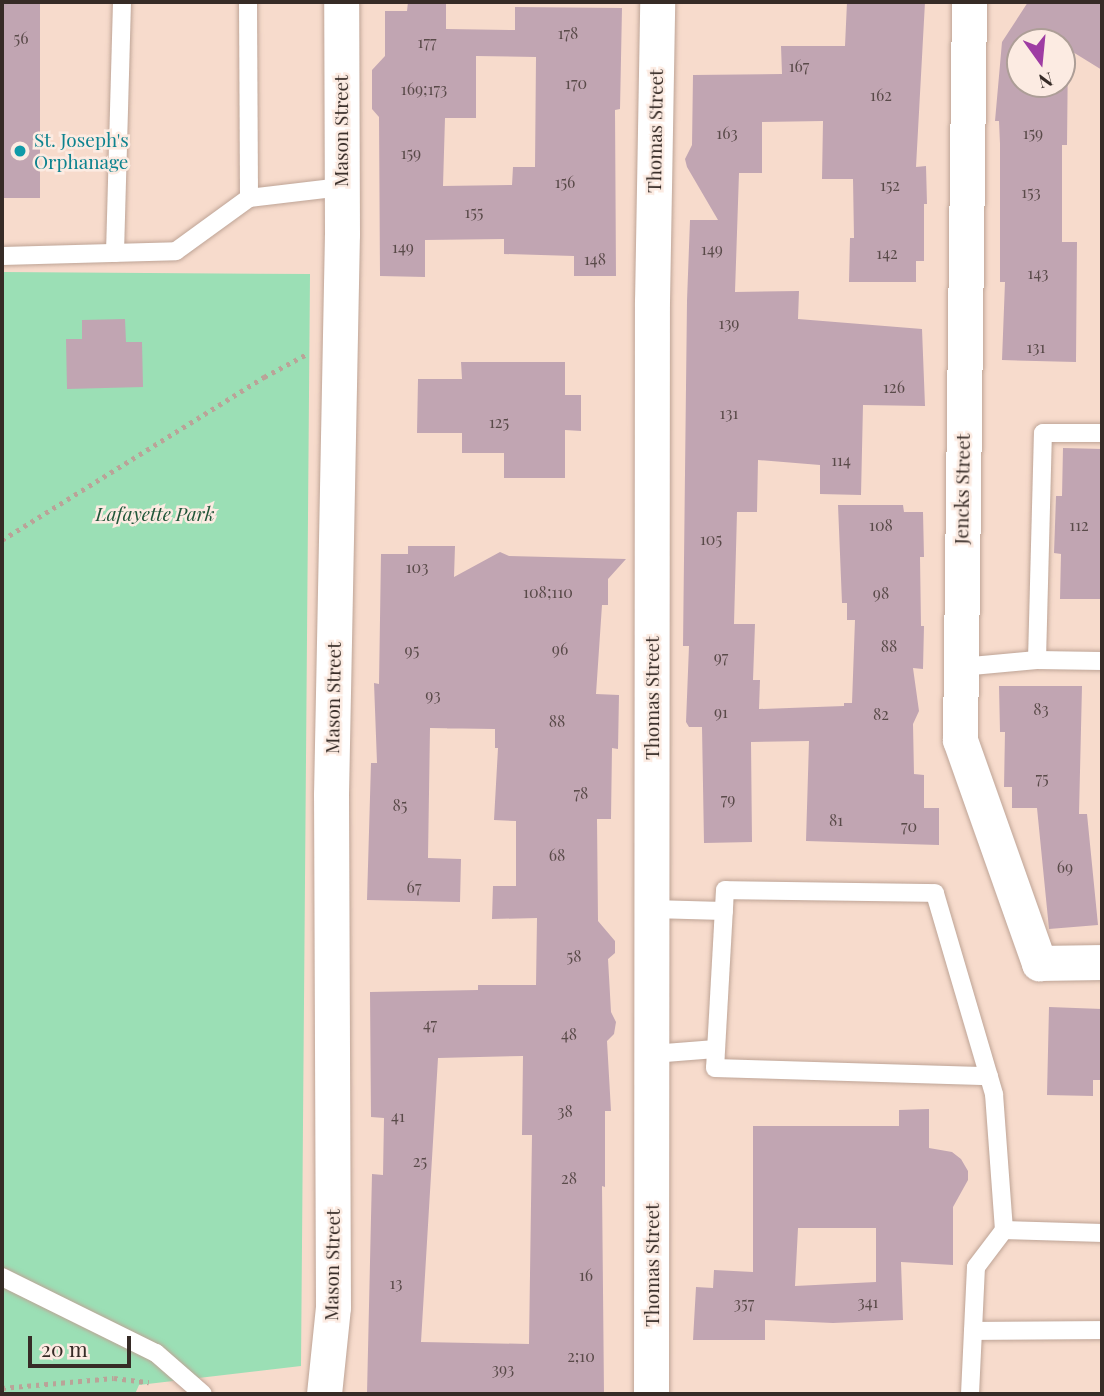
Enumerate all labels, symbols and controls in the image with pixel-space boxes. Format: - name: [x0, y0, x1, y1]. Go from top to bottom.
- house number: 178: [558, 23, 578, 43]
- house number: 56: [14, 28, 28, 48]
- north arrow: [1006, 28, 1076, 98]
- house number: 177: [418, 32, 436, 52]
- house number: 167: [789, 56, 809, 76]
- text: N: [1036, 67, 1056, 96]
- street label: Thomas Street: [643, 69, 667, 193]
- house number: 170: [565, 73, 587, 93]
- street label: Mason Street: [330, 75, 352, 187]
- house number: 169;173: [401, 79, 447, 99]
- house number: 162: [870, 85, 892, 105]
- house number: 163: [716, 123, 738, 143]
- house number: 159: [1023, 123, 1043, 143]
- place label: St. Joseph's Orphanage: [34, 129, 129, 173]
- marker: St. Joseph's Orphanage: [12, 143, 28, 159]
- house number: 159: [401, 143, 421, 163]
- house number: 156: [555, 172, 575, 192]
- house number: 152: [880, 175, 900, 195]
- house number: 153: [1021, 182, 1041, 202]
- house number: 155: [464, 202, 484, 222]
- house number: 149: [392, 237, 414, 257]
- house number: 149: [701, 239, 723, 259]
- house number: 142: [876, 243, 898, 263]
- house number: 148: [584, 249, 606, 269]
- house number: 143: [1028, 263, 1048, 283]
- house number: 139: [718, 313, 740, 333]
- house number: 131: [1027, 337, 1045, 357]
- house number: 126: [883, 377, 905, 397]
- house number: 131: [720, 403, 738, 423]
- house number: 125: [489, 412, 509, 432]
- street label: Jencks Street: [950, 433, 974, 545]
- house number: 114: [831, 450, 851, 470]
- park label: Lafayette Park: [96, 503, 214, 525]
- house number: 108: [869, 515, 893, 535]
- house number: 112: [1069, 515, 1089, 535]
- house number: 105: [700, 529, 722, 549]
- house number: 103: [406, 557, 428, 577]
- house number: 108;110: [523, 582, 573, 602]
- house number: 98: [873, 583, 889, 603]
- street label: Thomas Street: [641, 636, 663, 760]
- house number: 88: [881, 636, 897, 656]
- house number: 96: [552, 639, 568, 659]
- house number: 95: [405, 640, 419, 660]
- street label: Mason Street: [321, 642, 345, 754]
- house number: 97: [714, 647, 728, 667]
- house number: 93: [425, 685, 441, 705]
- house number: 83: [1033, 699, 1049, 719]
- house number: 91: [714, 702, 728, 722]
- house number: 82: [873, 704, 889, 724]
- house number: 88: [549, 711, 565, 731]
- house number: 75: [1035, 768, 1049, 788]
- house number: 78: [574, 783, 588, 803]
- house number: 79: [721, 789, 735, 809]
- house number: 85: [393, 795, 407, 815]
- house number: 81: [829, 810, 843, 830]
- house number: 70: [901, 816, 917, 836]
- house number: 68: [549, 845, 565, 865]
- house number: 69: [1057, 857, 1073, 877]
- house number: 67: [407, 877, 421, 897]
- house number: 58: [567, 946, 581, 966]
- house number: 47: [423, 1014, 437, 1034]
- house number: 48: [561, 1024, 577, 1044]
- house number: 38: [557, 1101, 573, 1121]
- house number: 41: [391, 1106, 405, 1126]
- house number: 25: [413, 1151, 427, 1171]
- house number: 28: [561, 1168, 577, 1188]
- street label: Thomas Street: [641, 1203, 663, 1327]
- street label: Mason Street: [320, 1209, 344, 1321]
- house number: 16: [579, 1265, 593, 1285]
- house number: 13: [390, 1273, 402, 1293]
- house number: 341: [857, 1292, 879, 1312]
- house number: 357: [734, 1293, 754, 1313]
- scale bar: [32, 1322, 135, 1366]
- text: 20 m: [41, 1334, 88, 1362]
- house number: 2;10: [567, 1346, 595, 1366]
- house number: 393: [492, 1359, 514, 1379]

